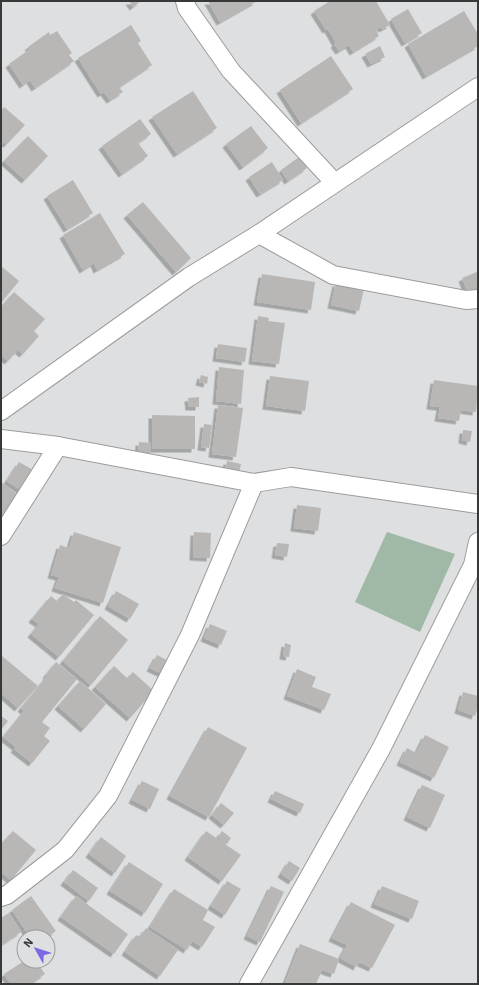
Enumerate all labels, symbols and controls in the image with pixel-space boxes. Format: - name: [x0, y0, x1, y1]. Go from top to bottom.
- north arrow: [16, 929, 56, 969]
- text: N: [20, 935, 36, 950]

